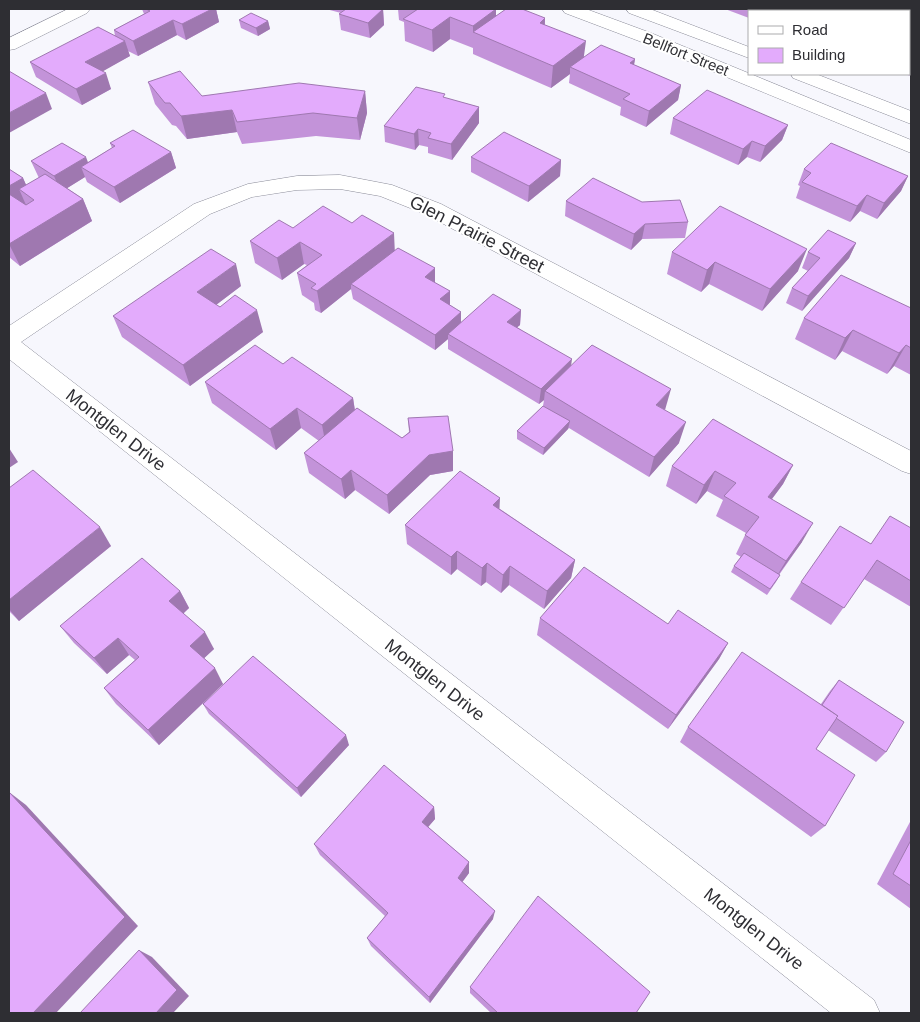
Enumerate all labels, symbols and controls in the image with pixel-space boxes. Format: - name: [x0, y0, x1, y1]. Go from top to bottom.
- legend: [748, 10, 910, 75]
- text: Road: [792, 21, 828, 38]
- street label: Bellfort Street: [641, 29, 732, 79]
- text: Building: [792, 46, 845, 63]
- street label: Glen Prairie Street: [406, 191, 548, 277]
- street label: Montglen Drive: [62, 385, 170, 475]
- street label: Montglen Drive: [381, 635, 489, 725]
- street label: Montglen Drive: [700, 884, 808, 974]

